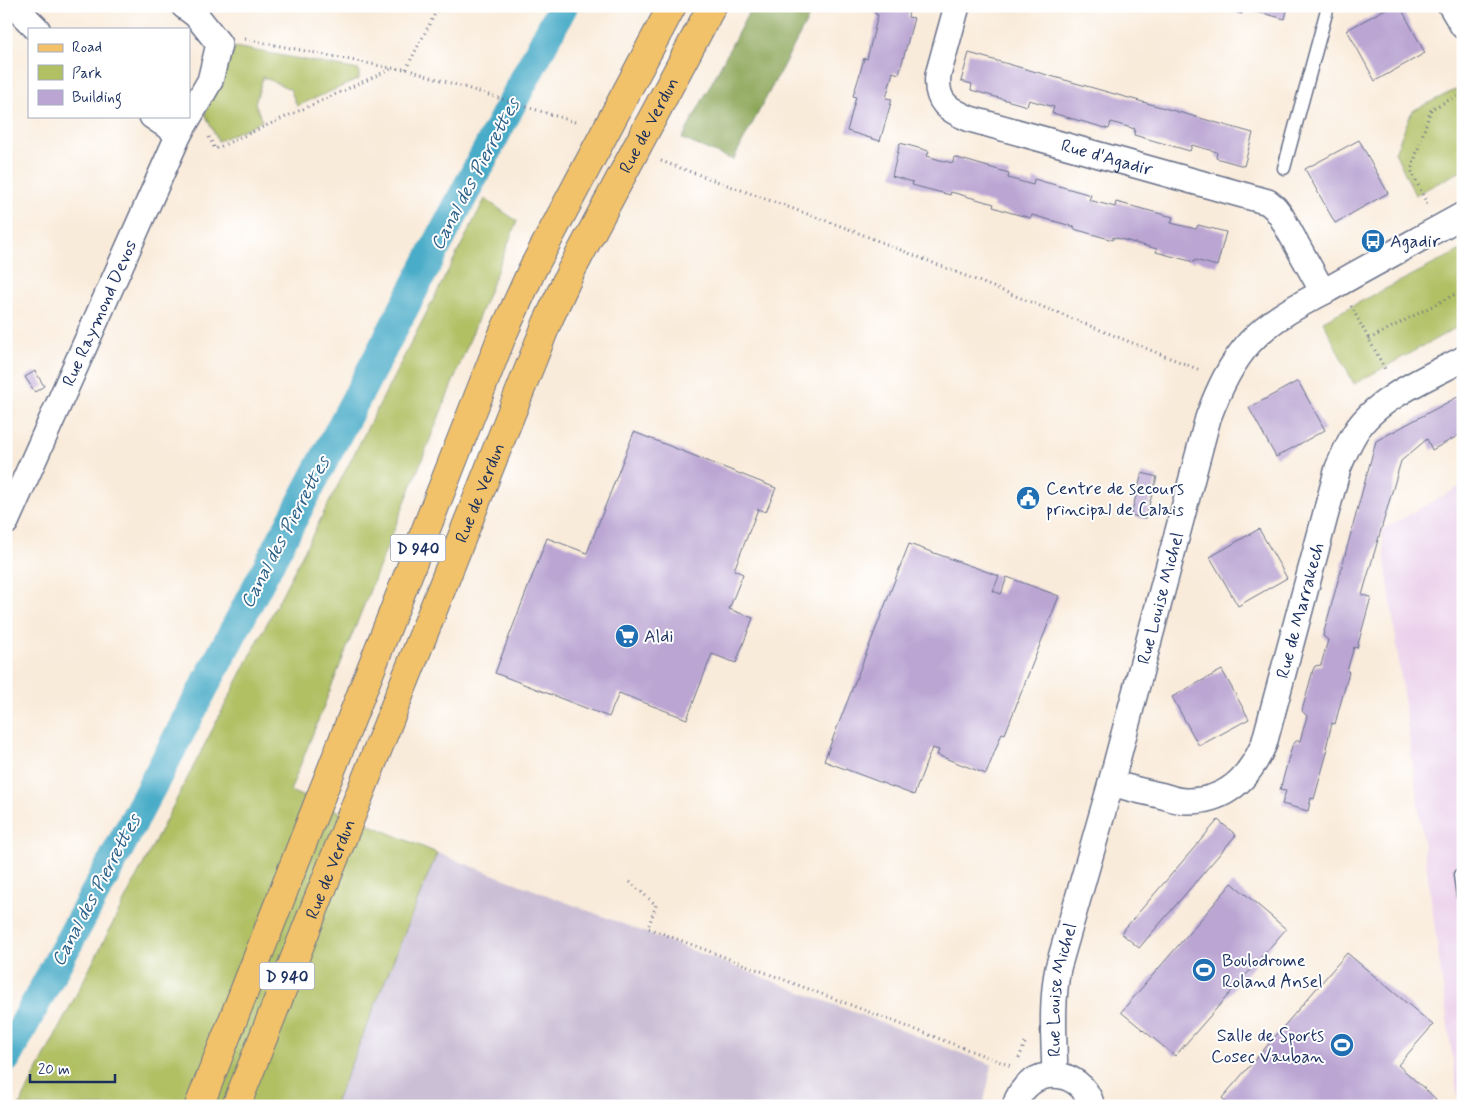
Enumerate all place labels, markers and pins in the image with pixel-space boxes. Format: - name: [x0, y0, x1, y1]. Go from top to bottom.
- bus stop icon: Agadir: [1360, 228, 1386, 254]
- place label: Agadir: [1390, 230, 1441, 254]
- place label: Centre de secours principal de Calais: [1046, 477, 1184, 522]
- public building icon: Centre de secours principal de Calais: [1015, 485, 1041, 511]
- supermarket icon: Aldi: [614, 623, 640, 649]
- place label: Aldi: [644, 625, 673, 649]
- place label: Boulodrome Roland Ansel: [1222, 949, 1323, 994]
- sports icon: Boulodrome Roland Ansel: [1191, 957, 1217, 983]
- place label: Salle de Sports Cosec Vauban: [1211, 1024, 1324, 1069]
- sports icon: Salle de Sports Cosec Vauban: [1329, 1032, 1355, 1058]

